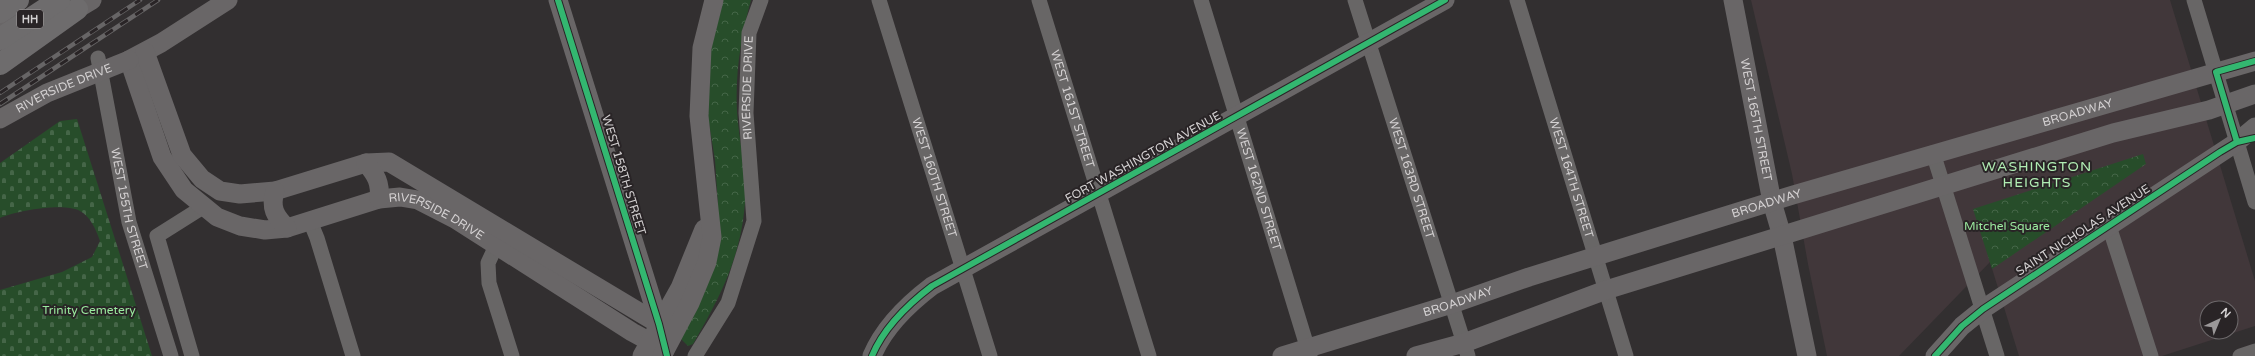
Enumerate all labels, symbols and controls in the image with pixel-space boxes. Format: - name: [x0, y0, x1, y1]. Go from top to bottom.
- road number: HH: [17, 10, 43, 28]
- street label: RIVERSIDE DRIVE: [739, 35, 756, 140]
- street label: WEST 161ST STREET: [1048, 48, 1098, 170]
- street label: WEST 165TH STREET: [1737, 57, 1775, 183]
- street label: RIVERSIDE DRIVE: [13, 60, 114, 116]
- street label: BROADWAY: [2041, 96, 2115, 129]
- street label: FORT WASHINGTON AVENUE: [1063, 108, 1224, 206]
- street label: WEST 158TH STREET: [599, 113, 649, 237]
- street label: WEST 160TH STREET: [909, 116, 960, 240]
- street label: WEST 163RD STREET: [1386, 116, 1438, 241]
- street label: WEST 164TH STREET: [1546, 116, 1597, 240]
- street label: WEST 162ND STREET: [1234, 127, 1284, 253]
- street label: WEST 155TH STREET: [108, 147, 151, 272]
- district label: WASHINGTON HEIGHTS: [1982, 158, 2092, 191]
- street label: SAINT NICHOLAS AVENUE: [2013, 181, 2153, 279]
- street label: BROADWAY: [1730, 186, 1803, 221]
- street label: RIVERSIDE DRIVE: [388, 190, 487, 243]
- park label: Mitchel Square: [1964, 219, 2050, 233]
- street label: BROADWAY: [1421, 283, 1495, 319]
- north arrow: [2199, 300, 2239, 340]
- park label: Trinity Cemetery: [42, 303, 136, 317]
- text: N: [2218, 305, 2233, 321]

